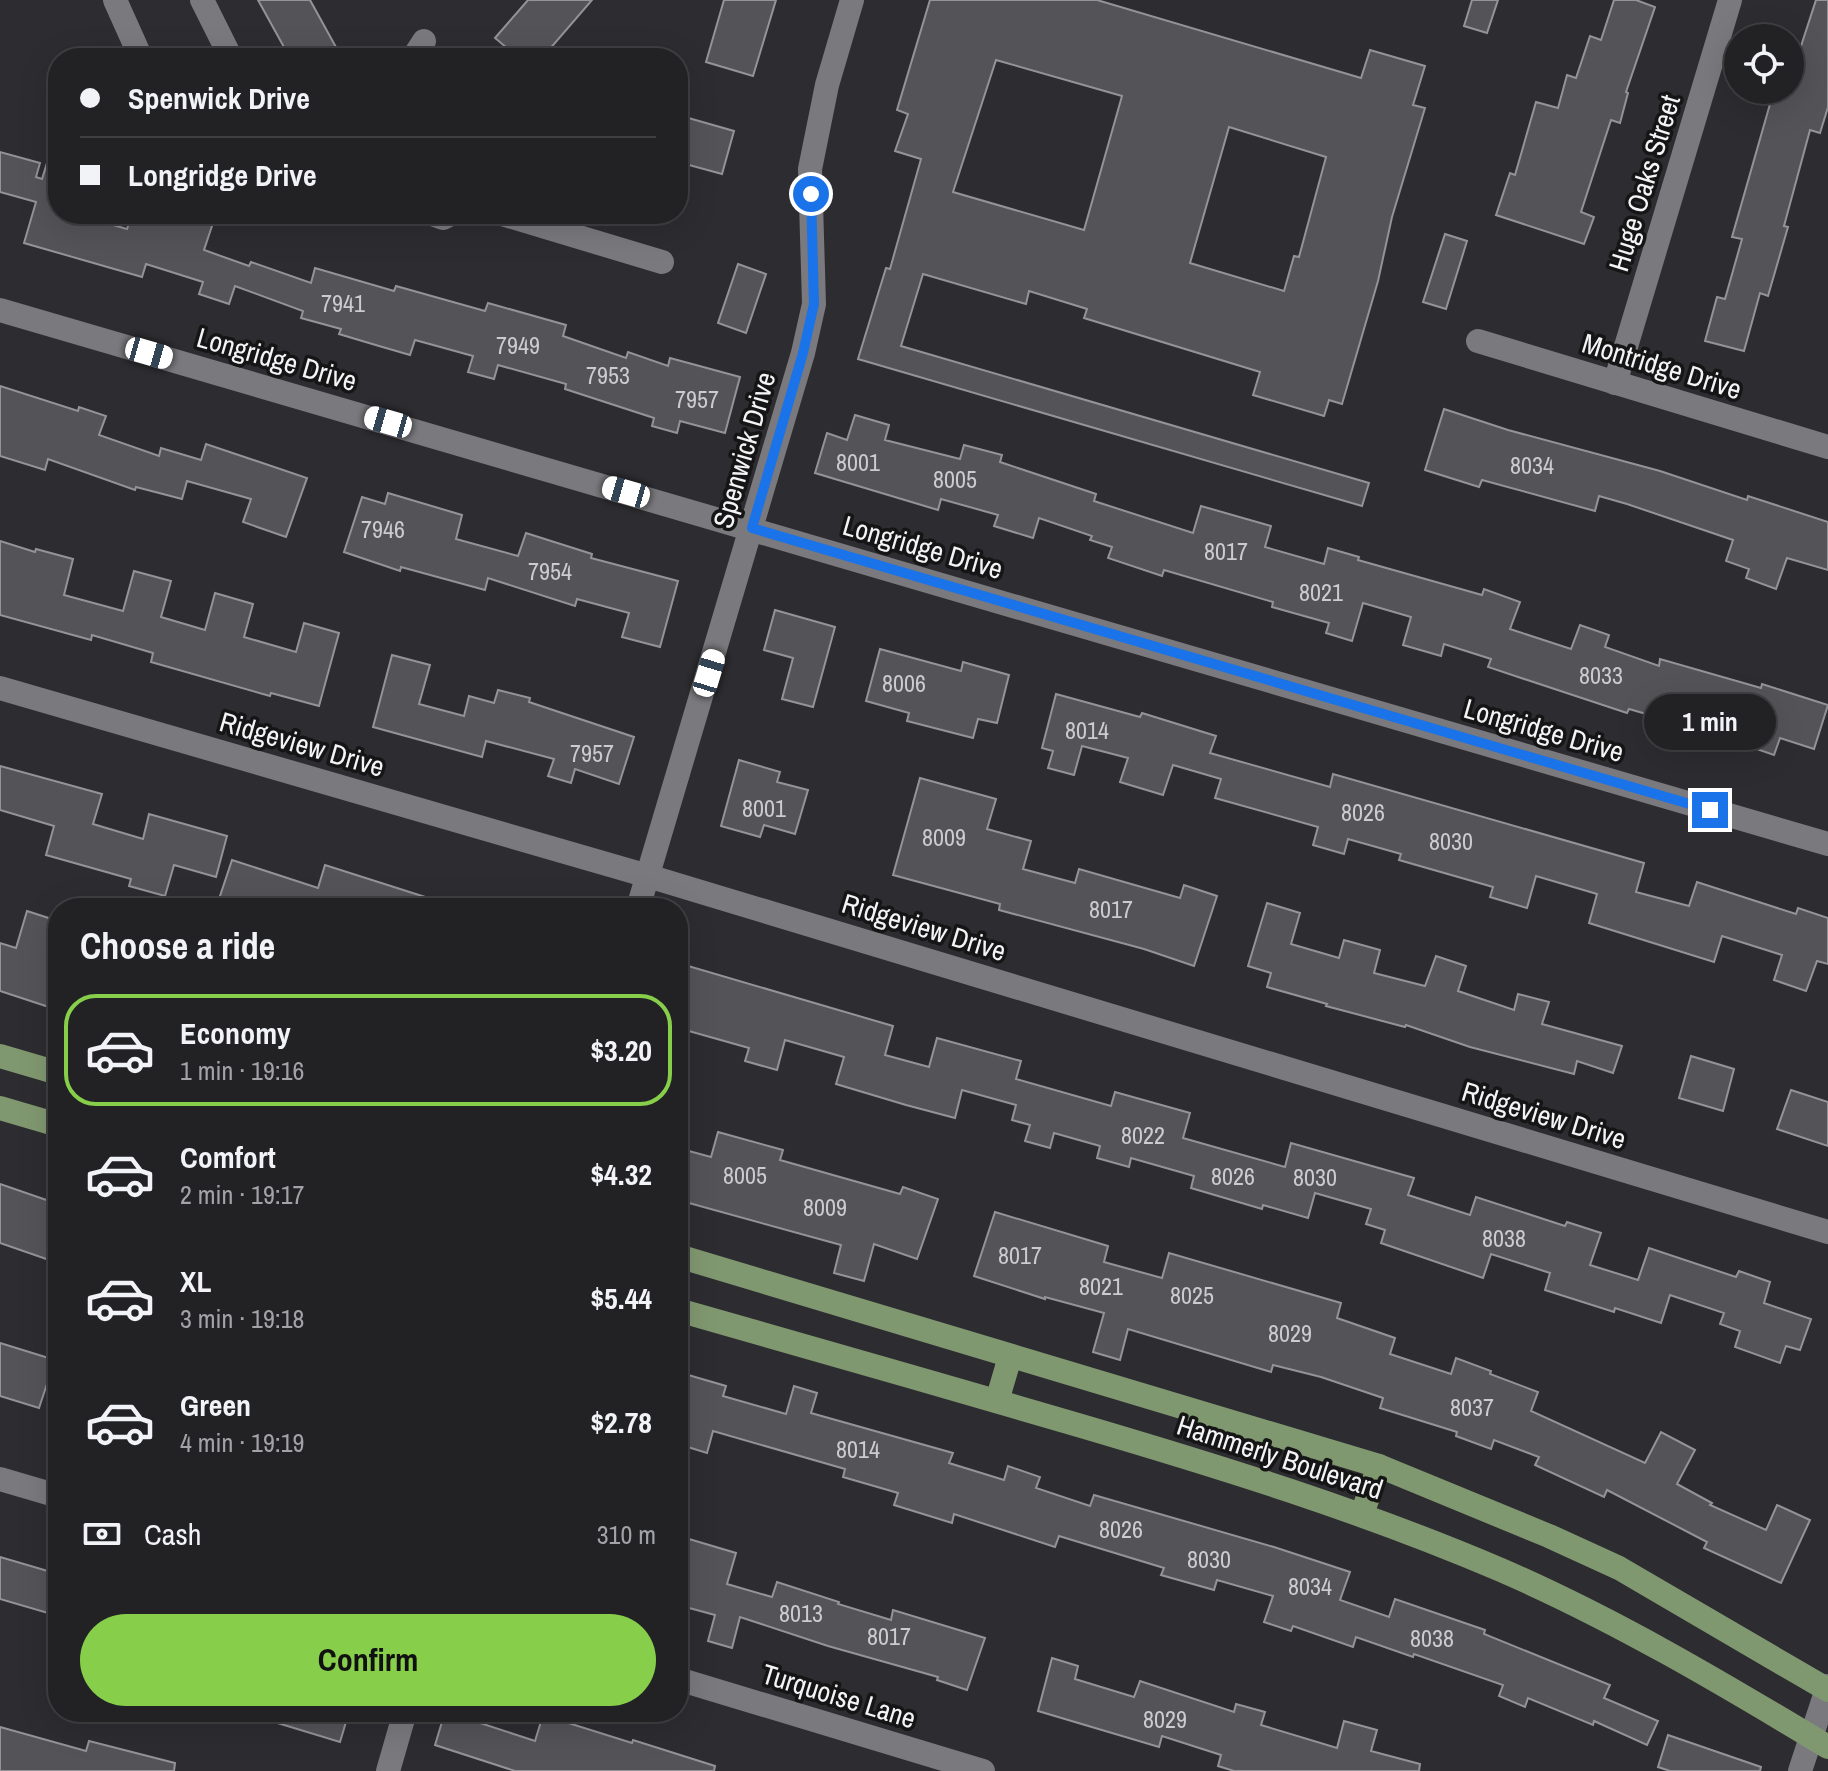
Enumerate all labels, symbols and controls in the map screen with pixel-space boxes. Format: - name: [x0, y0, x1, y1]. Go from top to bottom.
- map controls: [1724, 24, 1804, 104]
- button: locate: [1724, 24, 1804, 104]
- text: Spenwick Drive: [128, 78, 310, 118]
- street label: Huge Oaks Street: [1599, 90, 1689, 276]
- text: Longridge Drive: [128, 155, 317, 195]
- route start: [793, 176, 829, 212]
- house number: 7941: [321, 287, 365, 319]
- street label: Longridge Drive: [193, 318, 361, 400]
- street label: Montridge Drive: [1578, 324, 1746, 408]
- house number: 7949: [496, 329, 540, 361]
- car: [123, 335, 175, 371]
- house number: 7953: [586, 359, 630, 391]
- street label: Spenwick Drive: [704, 367, 784, 533]
- house number: 7957: [675, 383, 719, 415]
- car: [362, 404, 414, 440]
- house number: 8001: [836, 446, 880, 478]
- house number: 8034: [1510, 449, 1554, 481]
- house number: 8005: [933, 463, 977, 495]
- car: [600, 474, 652, 510]
- street label: Longridge Drive: [839, 506, 1007, 588]
- house number: 7946: [361, 513, 405, 545]
- house number: 8017: [1204, 535, 1248, 567]
- house number: 7954: [528, 555, 572, 587]
- house number: 8021: [1299, 576, 1343, 608]
- car: [691, 647, 727, 699]
- house number: 8033: [1579, 659, 1623, 691]
- house number: 8006: [882, 667, 926, 699]
- street label: Longridge Drive: [1460, 689, 1628, 771]
- callout: 1 min: [1644, 694, 1776, 750]
- street label: Ridgeview Drive: [215, 702, 389, 786]
- text: 1 min: [1682, 704, 1738, 739]
- house number: 8014: [1065, 714, 1109, 746]
- house number: 7957: [570, 737, 614, 769]
- house number: 8001: [742, 792, 786, 824]
- route end: [1692, 792, 1728, 828]
- house number: 8026: [1341, 796, 1385, 828]
- house number: 8009: [922, 821, 966, 853]
- house number: 8030: [1429, 825, 1473, 857]
- street label: Ridgeview Drive: [837, 884, 1011, 970]
- house number: 8017: [1089, 893, 1133, 925]
- text: Choose a ride: [80, 922, 275, 970]
- text: Economy: [180, 1013, 291, 1053]
- icon: car: [84, 1014, 156, 1086]
- text: $3.20: [590, 1030, 652, 1070]
- text: 1 min · 19:16: [180, 1053, 304, 1088]
- street label: Ridgeview Drive: [1457, 1072, 1631, 1158]
- house number: 8022: [1121, 1119, 1165, 1151]
- text: Comfort: [180, 1137, 276, 1177]
- icon: car: [84, 1138, 156, 1210]
- text: $4.32: [590, 1154, 652, 1194]
- house number: 8005: [723, 1159, 767, 1191]
- house number: 8026: [1211, 1160, 1255, 1192]
- house number: 8030: [1293, 1161, 1337, 1193]
- text: 2 min · 19:17: [180, 1177, 304, 1212]
- house number: 8009: [803, 1191, 847, 1223]
- house number: 8038: [1482, 1222, 1526, 1254]
- house number: 8017: [998, 1239, 1042, 1271]
- text: XL: [180, 1261, 211, 1301]
- icon: car: [84, 1262, 156, 1334]
- house number: 8021: [1079, 1270, 1123, 1302]
- text: $5.44: [590, 1278, 652, 1318]
- house number: 8025: [1170, 1279, 1214, 1311]
- text: 3 min · 19:18: [180, 1301, 304, 1336]
- house number: 8029: [1268, 1317, 1312, 1349]
- text: Green: [180, 1385, 251, 1425]
- icon: car: [84, 1386, 156, 1458]
- house number: 8037: [1450, 1391, 1494, 1423]
- text: $2.78: [590, 1402, 652, 1442]
- street label: Hammerly Boulevard: [1172, 1406, 1388, 1508]
- text: 4 min · 19:19: [180, 1425, 304, 1460]
- house number: 8014: [836, 1433, 880, 1465]
- icon: cash: [80, 1512, 124, 1556]
- house number: 8026: [1099, 1513, 1143, 1545]
- text: Cash: [144, 1514, 201, 1554]
- text: 310 m: [597, 1517, 656, 1552]
- house number: 8030: [1187, 1543, 1231, 1575]
- house number: 8034: [1288, 1570, 1332, 1602]
- house number: 8013: [779, 1597, 823, 1629]
- button: Confirm: [80, 1614, 656, 1706]
- house number: 8017: [867, 1620, 911, 1652]
- house number: 8038: [1410, 1622, 1454, 1654]
- street label: Turquoise Lane: [757, 1655, 921, 1737]
- house number: 8029: [1143, 1703, 1187, 1735]

